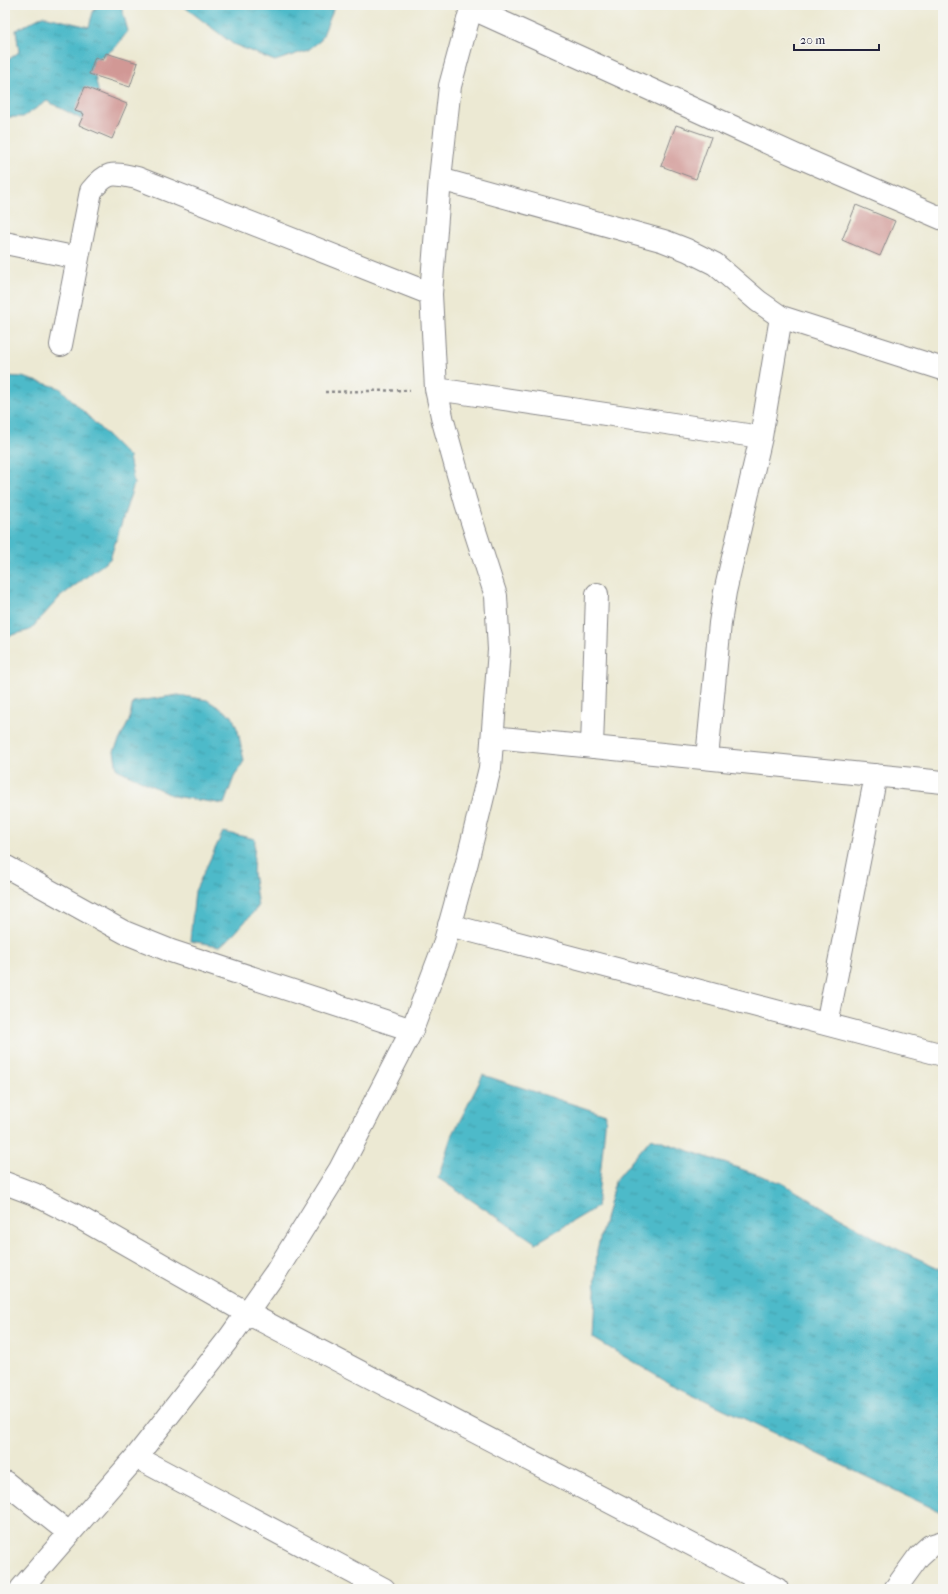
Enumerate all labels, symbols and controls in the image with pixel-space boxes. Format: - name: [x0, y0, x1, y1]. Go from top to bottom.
- scale bar: [794, 26, 879, 52]
- text: 20 m: [800, 33, 825, 47]

